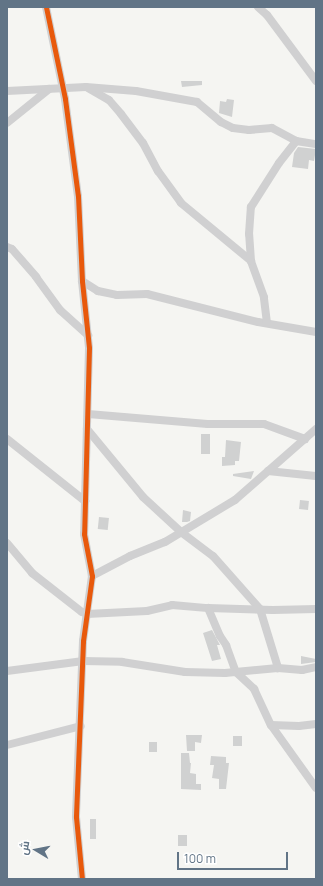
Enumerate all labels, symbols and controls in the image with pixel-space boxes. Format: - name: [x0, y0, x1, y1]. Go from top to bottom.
- north arrow: [16, 830, 56, 870]
- text: ش: [15, 840, 32, 856]
- scale bar: [179, 844, 290, 870]
- text: 100 m: [184, 850, 216, 867]

